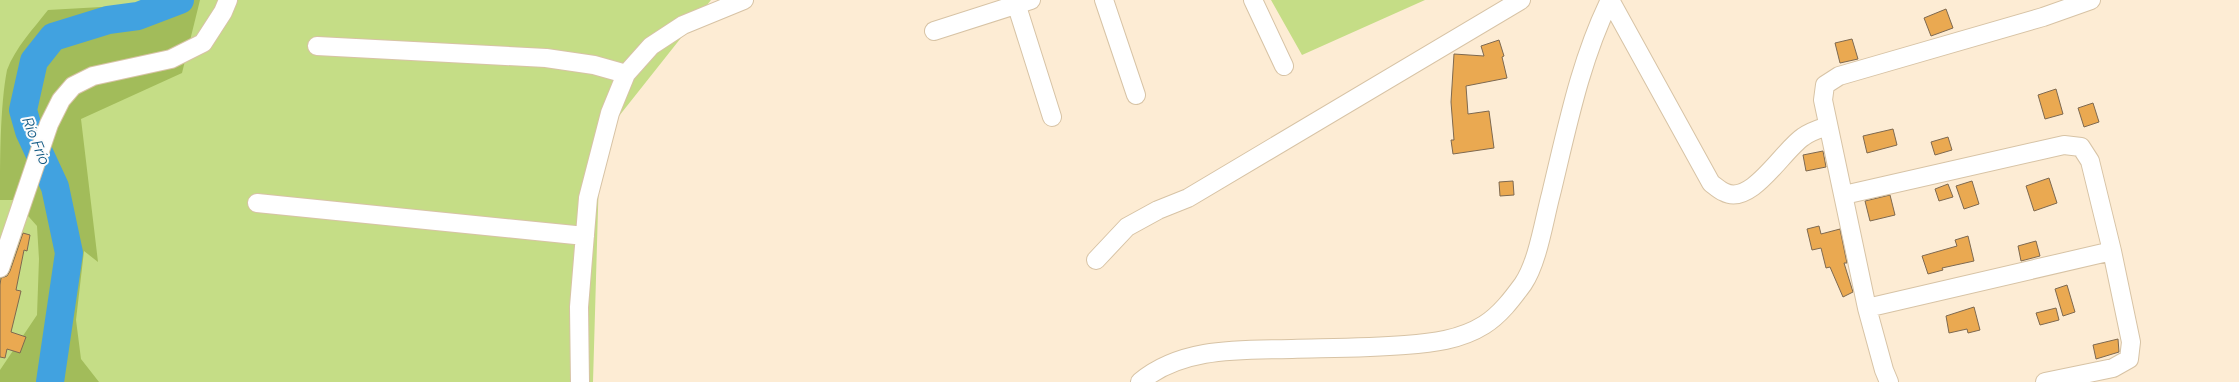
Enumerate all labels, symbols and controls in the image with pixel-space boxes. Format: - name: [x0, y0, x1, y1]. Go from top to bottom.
- water label: Río Frío: [18, 115, 54, 167]

